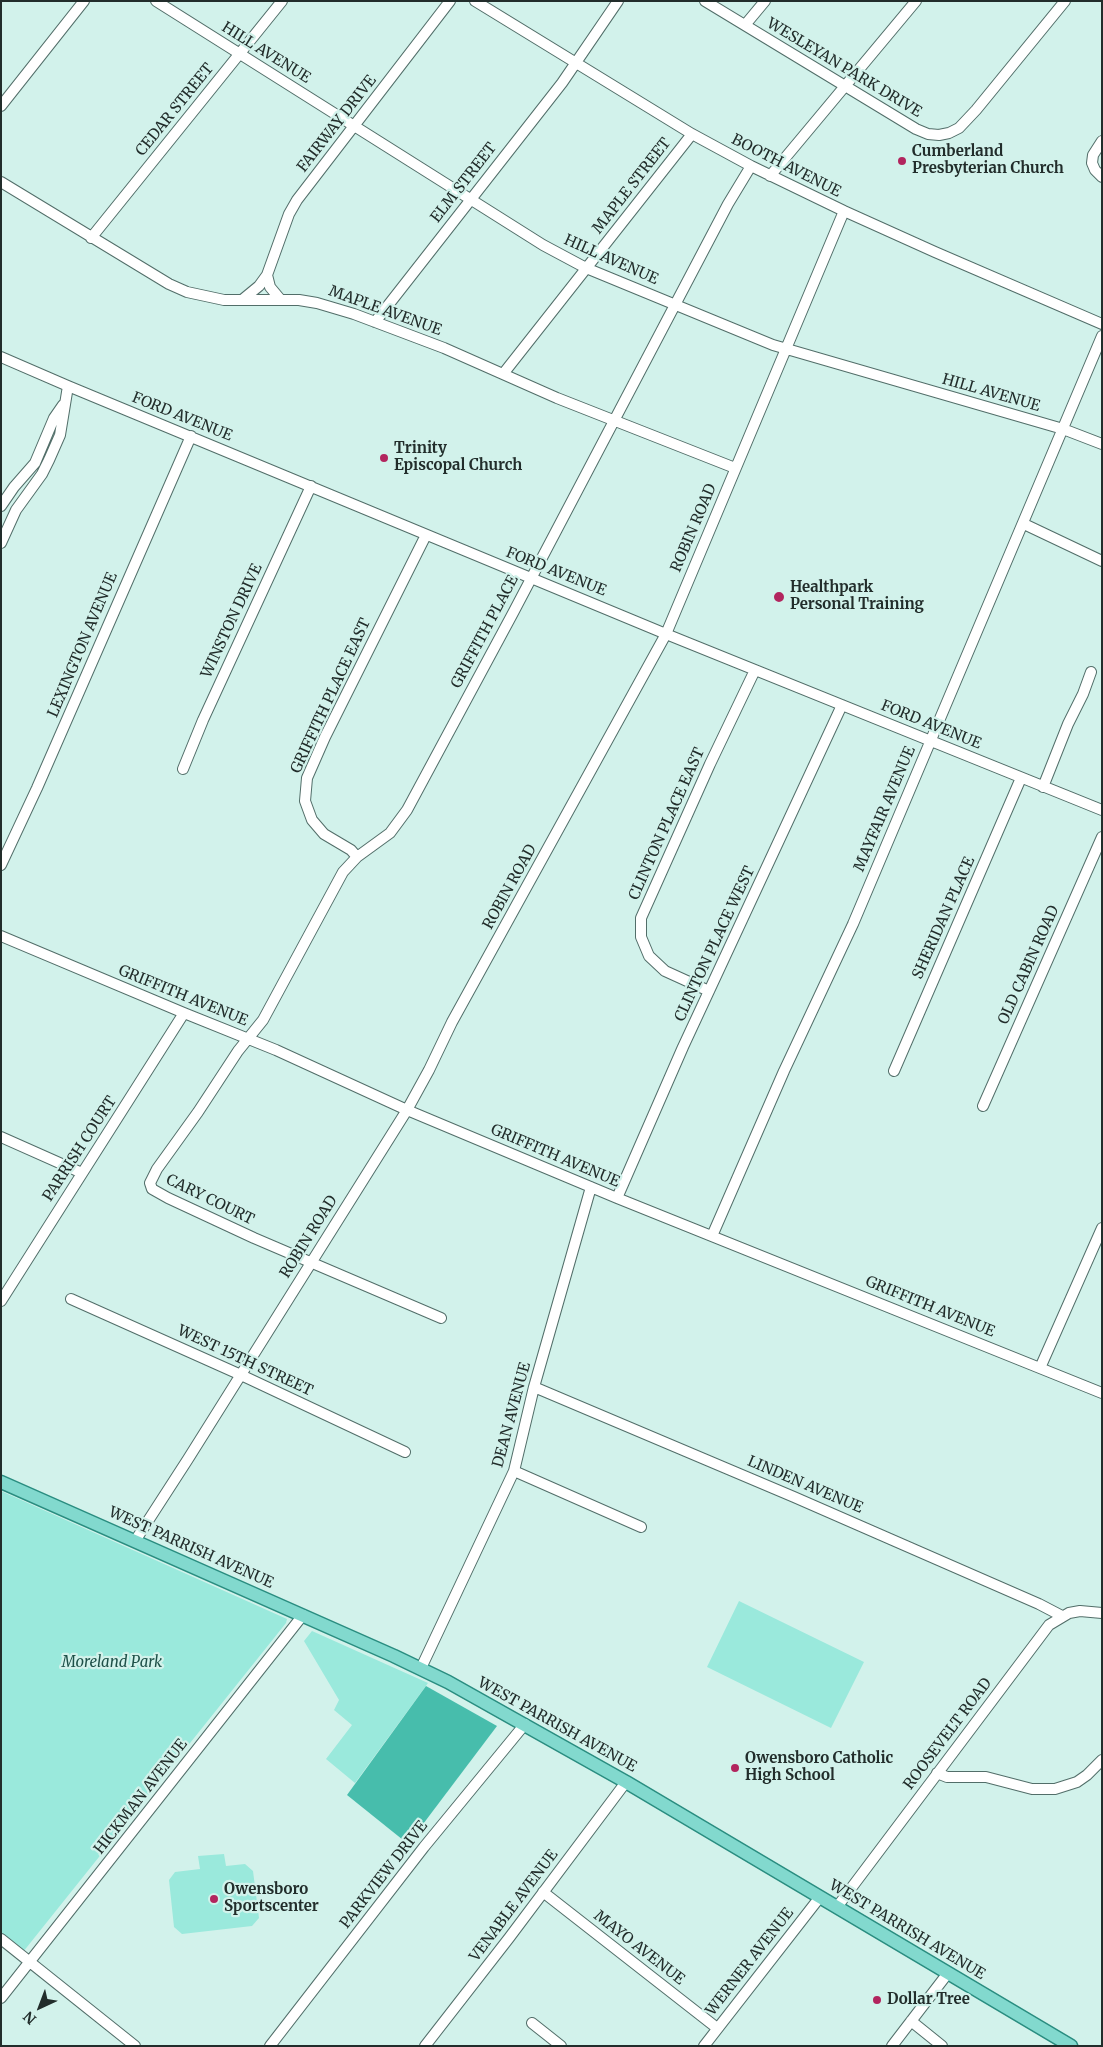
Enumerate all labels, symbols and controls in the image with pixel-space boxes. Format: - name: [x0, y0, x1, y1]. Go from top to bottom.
- street label: WESLEYAN PARK DRIVE: [763, 15, 925, 121]
- street label: HILL AVENUE: [218, 19, 314, 87]
- street label: CEDAR STREET: [132, 60, 218, 160]
- street label: FAIRWAY DRIVE: [294, 72, 380, 176]
- street label: BOOTH AVENUE: [728, 131, 844, 201]
- street label: MAPLE STREET: [589, 135, 675, 237]
- street label: ELM STREET: [427, 139, 501, 227]
- place label: Cumberland Presbyterian Church: [912, 143, 1064, 178]
- marker: Cumberland Presbyterian Church: [896, 155, 908, 167]
- street label: HILL AVENUE: [561, 231, 661, 289]
- street label: MAPLE AVENUE: [326, 282, 444, 340]
- street label: HILL AVENUE: [940, 370, 1042, 416]
- street label: FORD AVENUE: [129, 389, 235, 445]
- place label: Trinity Episcopal Church: [394, 440, 522, 475]
- marker: Trinity Episcopal Church: [378, 452, 390, 464]
- street label: ROBIN ROAD: [667, 481, 721, 575]
- street label: FORD AVENUE: [503, 544, 609, 600]
- street label: WINSTON DRIVE: [198, 561, 266, 681]
- street label: LEXINGTON AVENUE: [44, 570, 122, 720]
- street label: GRIFFITH PLACE: [448, 572, 522, 692]
- place label: Healthpark Personal Training: [790, 579, 924, 614]
- marker: Healthpark Personal Training: [772, 590, 786, 604]
- street label: GRIFFITH PLACE EAST: [287, 616, 375, 776]
- street label: FORD AVENUE: [878, 697, 984, 753]
- street label: MAYFAIR AVENUE: [850, 744, 920, 874]
- street label: CLINTON PLACE EAST: [625, 745, 709, 903]
- street label: ROBIN ROAD: [479, 842, 541, 932]
- street label: SHERIDAN PLACE: [909, 854, 979, 982]
- street label: CLINTON PLACE WEST: [671, 864, 759, 1024]
- street label: OLD CABIN ROAD: [995, 903, 1063, 1027]
- street label: GRIFFITH AVENUE: [116, 962, 250, 1030]
- street label: PARRISH COURT: [39, 1093, 121, 1205]
- street label: GRIFFITH AVENUE: [488, 1121, 622, 1191]
- street label: CARY COURT: [163, 1171, 257, 1229]
- street label: ROBIN ROAD: [276, 1192, 342, 1282]
- street label: GRIFFITH AVENUE: [863, 1273, 997, 1341]
- street label: WEST 15TH STREET: [174, 1322, 316, 1400]
- street label: DEAN AVENUE: [489, 1360, 535, 1470]
- street label: LINDEN AVENUE: [745, 1453, 865, 1517]
- street label: WEST PARRISH AVENUE: [106, 1503, 276, 1593]
- park label: Moreland Park: [62, 1654, 162, 1672]
- street label: WEST PARRISH AVENUE: [475, 1674, 639, 1776]
- street label: ROOSEVELT ROAD: [900, 1675, 996, 1793]
- street label: HICKMAN AVENUE: [91, 1736, 191, 1858]
- place label: Owensboro Catholic High School: [745, 1750, 893, 1785]
- marker: Owensboro Catholic High School: [729, 1762, 741, 1774]
- street label: PARKVIEW DRIVE: [336, 1818, 432, 1932]
- street label: VENABLE AVENUE: [466, 1847, 562, 1965]
- street label: WEST PARRISH AVENUE: [826, 1876, 988, 1984]
- place label: Owensboro Sportscenter: [224, 1881, 319, 1916]
- marker: Owensboro Sportscenter: [208, 1893, 220, 1905]
- street label: WERNER AVENUE: [702, 1905, 798, 2019]
- street label: MAYO AVENUE: [590, 1907, 688, 1989]
- north arrow: [15, 1982, 65, 2032]
- place label: Dollar Tree: [887, 1991, 970, 2009]
- marker: Dollar Tree: [871, 1994, 883, 2006]
- text: N: [20, 2008, 40, 2028]

